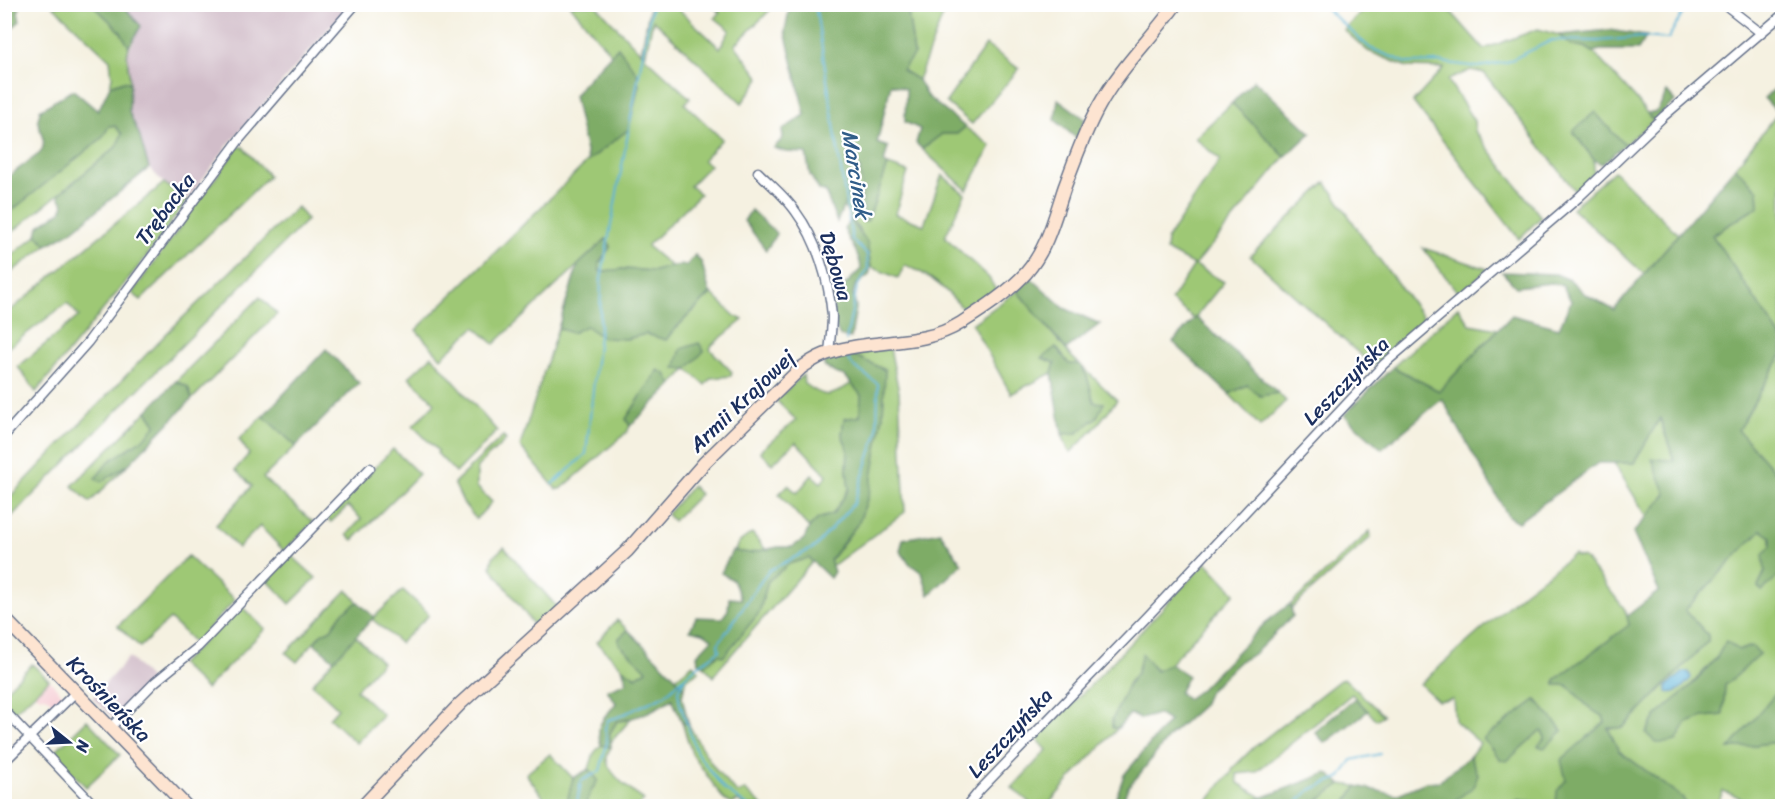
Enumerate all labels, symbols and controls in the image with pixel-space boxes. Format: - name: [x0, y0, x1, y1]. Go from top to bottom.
- water label: Marcinek: [830, 127, 883, 224]
- street label: Trębacka: [125, 164, 205, 254]
- street label: Dębowa: [808, 227, 864, 306]
- street label: Leszczyńska: [1293, 327, 1399, 435]
- street label: Armii Krajowej: [679, 339, 805, 463]
- street label: Krośnieńska: [57, 646, 161, 752]
- street label: Leszczyńska: [958, 678, 1063, 787]
- north arrow: [39, 712, 99, 772]
- text: N: [67, 736, 99, 757]

